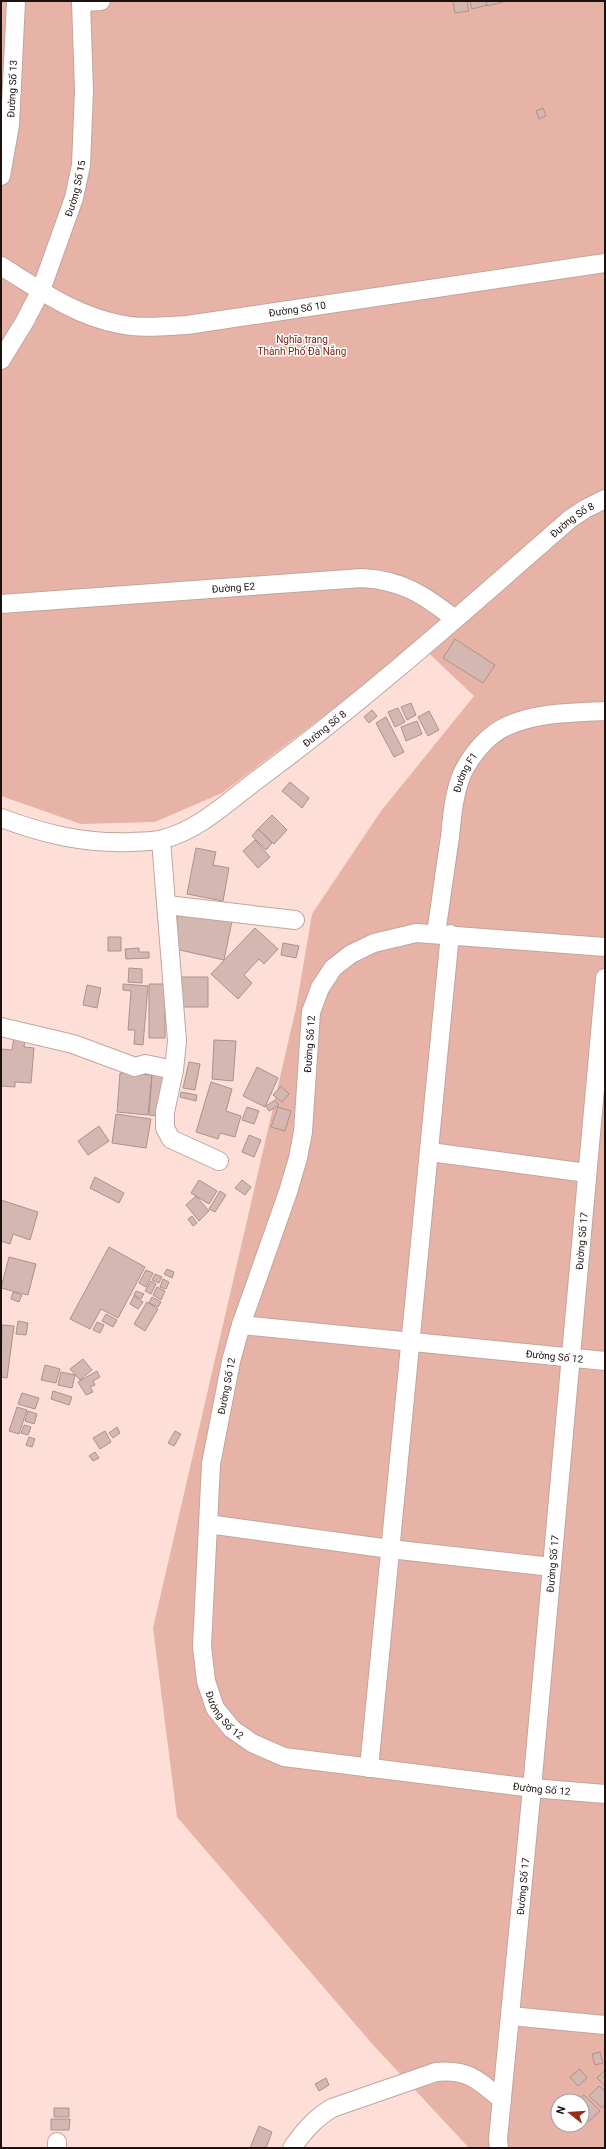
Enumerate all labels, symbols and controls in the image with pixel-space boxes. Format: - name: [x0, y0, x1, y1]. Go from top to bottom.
- street label: Đường Số 13: [5, 60, 19, 118]
- street label: Đường Số 15: [63, 160, 87, 218]
- street label: Đường Số 10: [268, 299, 327, 319]
- park label: Nghĩa trang Thành Phố Đà Nẵng: [258, 334, 346, 357]
- street label: Đường Số 8: [548, 500, 596, 540]
- street label: Đường E2: [211, 581, 256, 595]
- street label: Đường Số 8: [301, 708, 349, 749]
- street label: Đường F1: [451, 750, 479, 794]
- street label: Đường Số 12: [301, 1014, 317, 1073]
- street label: Đường Số 17: [574, 1211, 590, 1270]
- street label: Đường Số 12: [525, 1348, 584, 1365]
- street label: Đường Số 12: [215, 1356, 237, 1415]
- street label: Đường Số 17: [545, 1534, 561, 1593]
- street label: Đường Số 12: [204, 1690, 246, 1742]
- street label: Đường Số 12: [512, 1781, 571, 1797]
- street label: Đường Số 17: [515, 1857, 531, 1916]
- north arrow: [550, 2093, 590, 2133]
- text: N: [554, 2104, 568, 2116]

